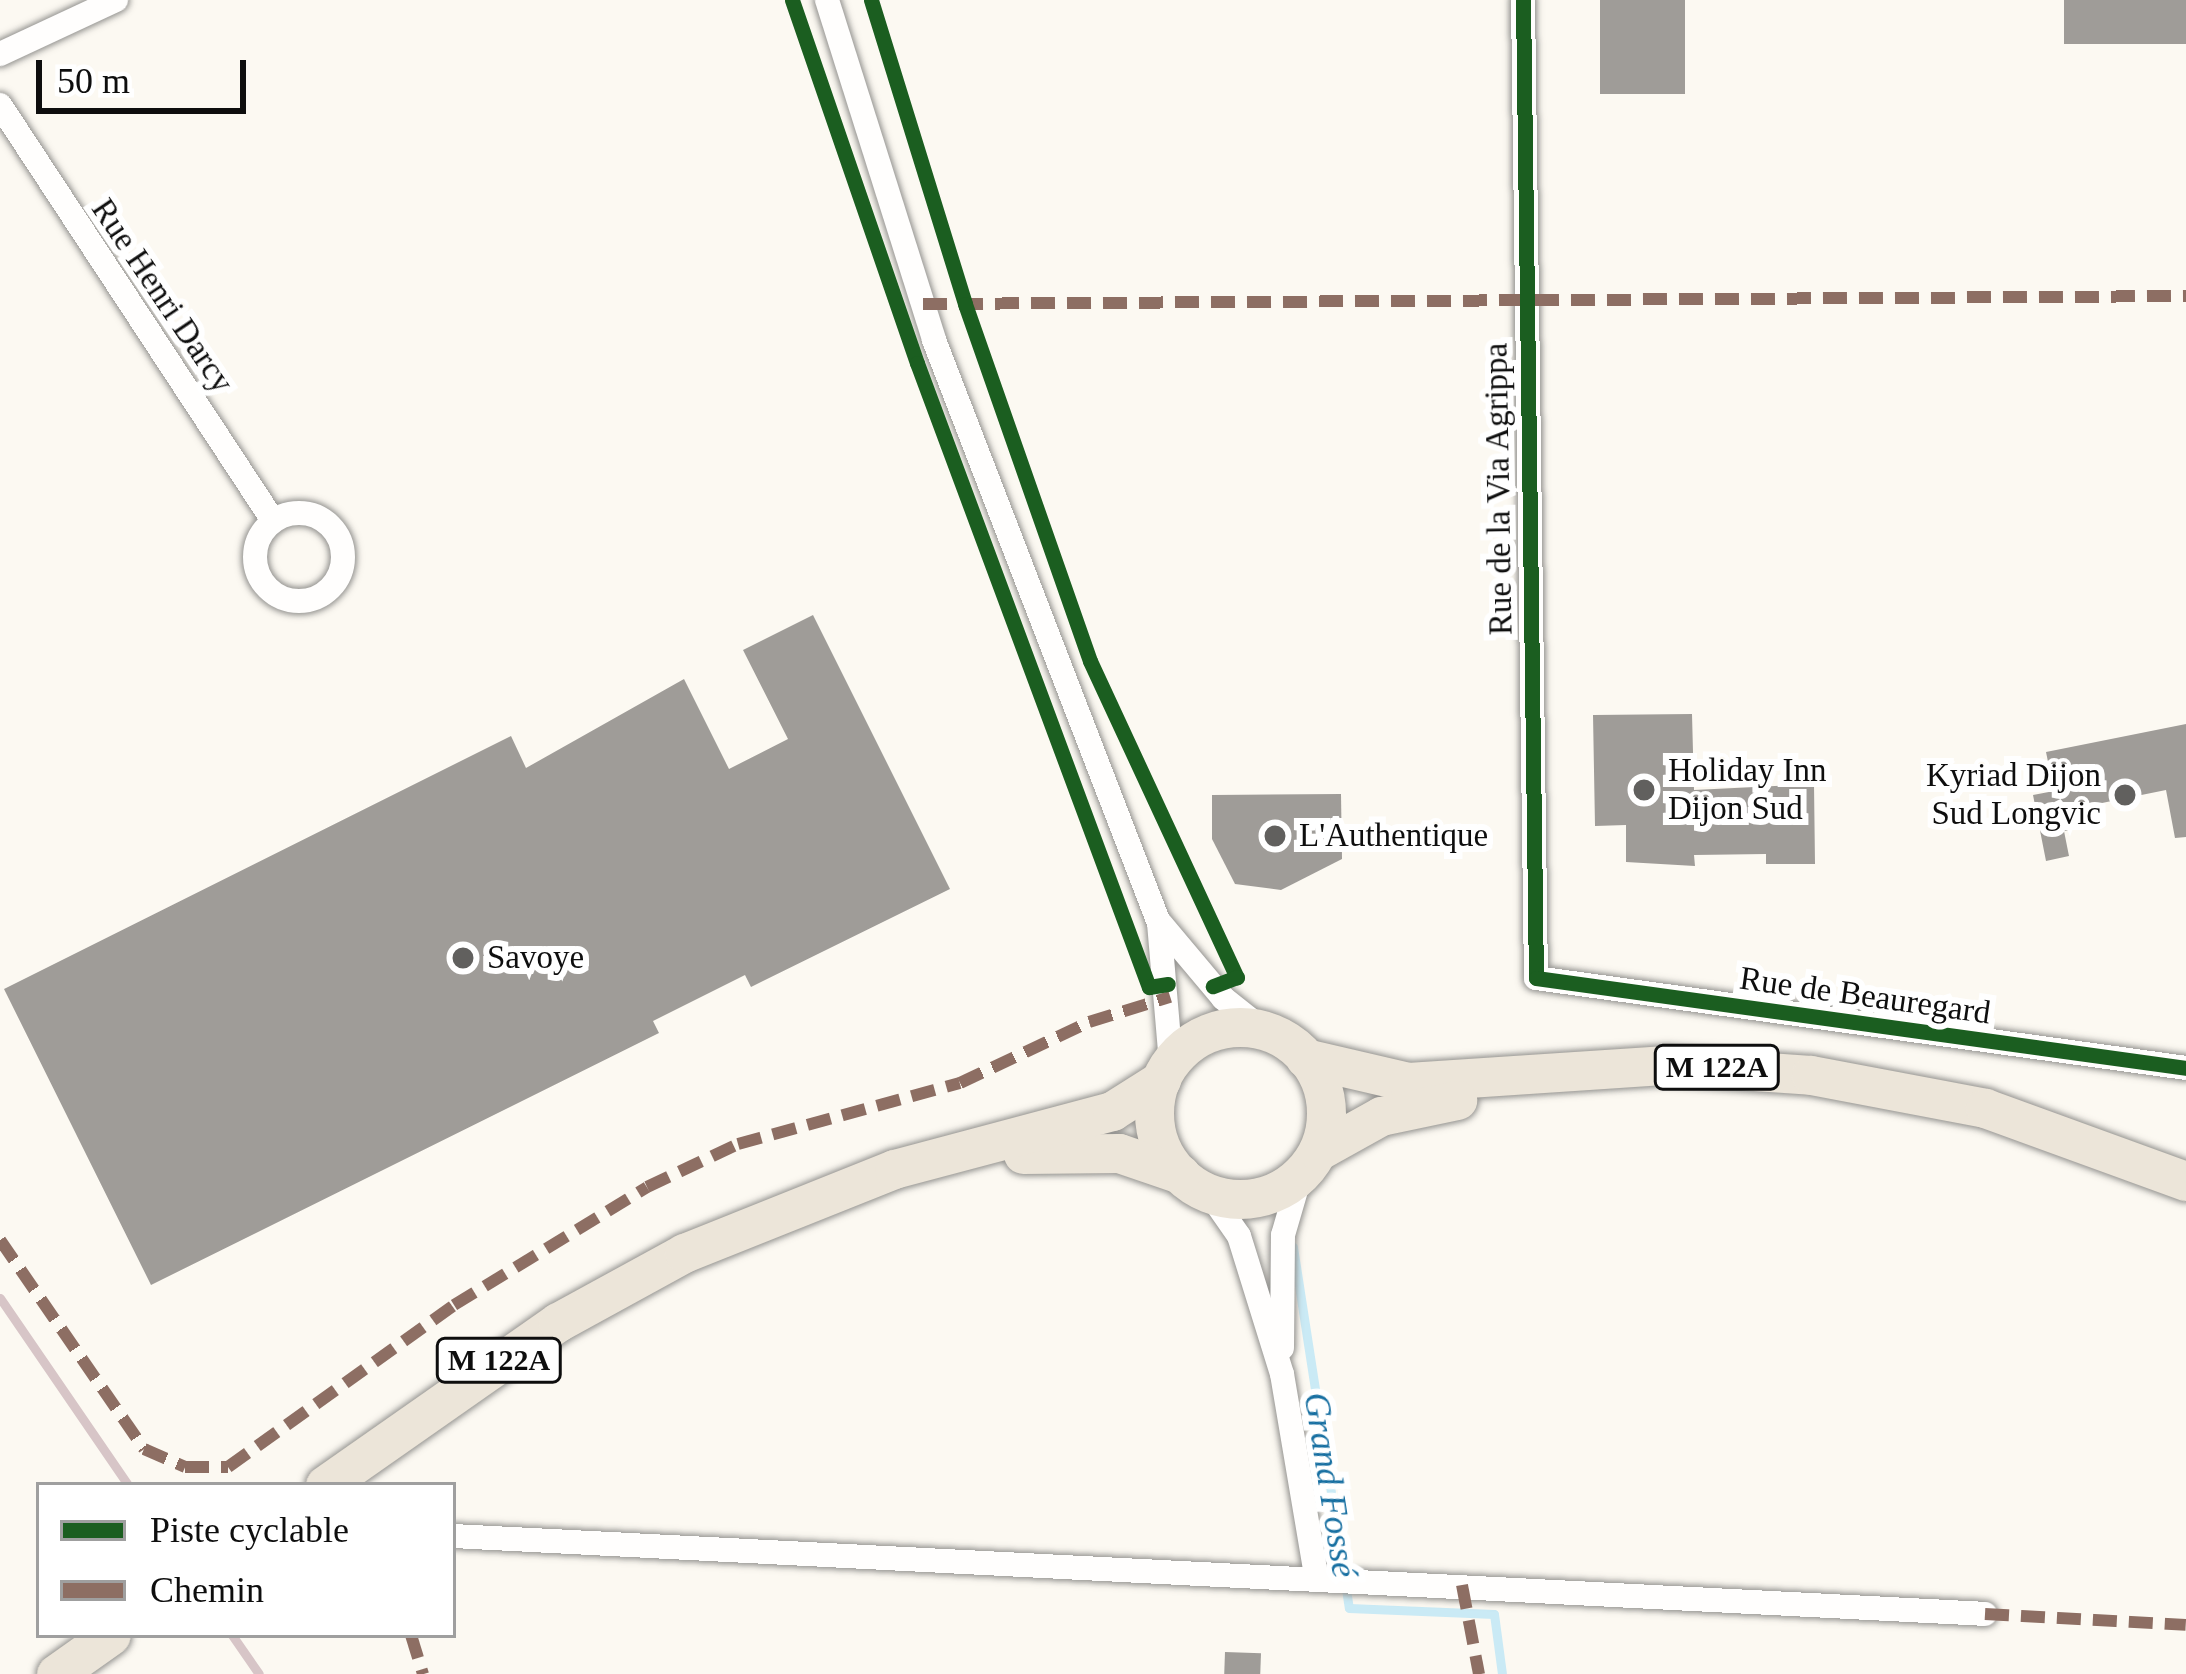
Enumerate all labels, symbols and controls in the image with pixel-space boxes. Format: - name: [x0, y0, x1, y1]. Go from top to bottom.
- scale bar: [42, 36, 252, 110]
- text: 50 m: [57, 61, 130, 101]
- street label: Rue Henri Darcy: [83, 191, 241, 401]
- street label: Rue de la Via Agrippa: [1477, 341, 1521, 637]
- place label: Holiday Inn Dijon Sud: [1668, 751, 1827, 829]
- place label: Kyriad Dijon Sud Longvic: [1926, 756, 2101, 834]
- marker: Holiday Inn Dijon Sud: [1631, 777, 1657, 803]
- marker: Kyriad Dijon Sud Longvic: [2112, 782, 2138, 808]
- place label: L'Authentique: [1299, 816, 1488, 856]
- marker: L'Authentique: [1262, 823, 1288, 849]
- place label: Savoye: [487, 938, 584, 978]
- marker: Savoye: [450, 945, 476, 971]
- street label: Rue de Beauregard: [1737, 959, 1993, 1033]
- road number: M 122A: [1651, 1043, 1783, 1091]
- road number: M 122A: [433, 1336, 565, 1384]
- water label: Grand Fossé: [1294, 1389, 1366, 1581]
- legend: [36, 1482, 456, 1638]
- text: Piste cyclable: [150, 1510, 349, 1550]
- text: Chemin: [150, 1570, 264, 1610]

